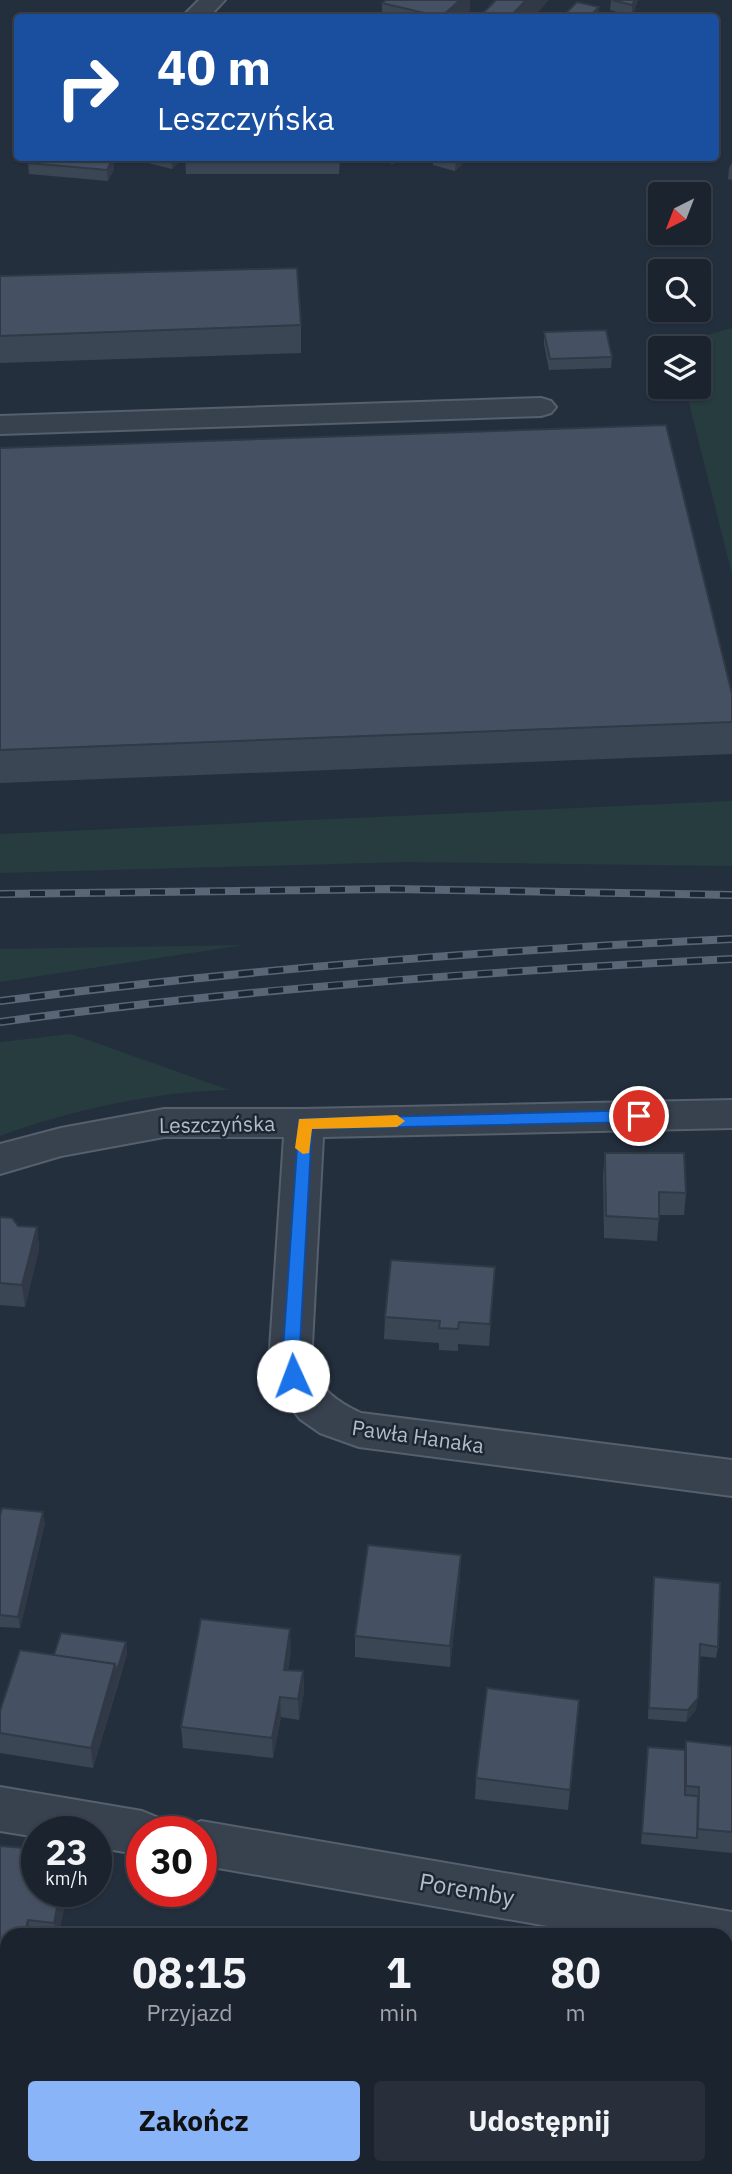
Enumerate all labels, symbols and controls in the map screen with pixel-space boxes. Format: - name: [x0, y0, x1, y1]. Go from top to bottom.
- text: 40 m: [157, 35, 271, 98]
- icon: right: [42, 42, 133, 133]
- text: Leszczyńska: [157, 97, 335, 139]
- north arrow: [648, 182, 710, 245]
- map controls: [648, 182, 711, 399]
- button: search: [648, 259, 711, 322]
- button: layers: [648, 336, 711, 399]
- pin: [609, 1086, 669, 1146]
- icon: arrive: [620, 1097, 658, 1135]
- street label: Leszczyńska: [159, 1109, 275, 1139]
- position arrow: [256, 1339, 330, 1413]
- street label: Pawła Hanaka: [350, 1413, 486, 1459]
- speed limit sign: 30: [126, 1816, 217, 1907]
- text: 23: [45, 1829, 88, 1875]
- street label: Poremby: [417, 1865, 517, 1913]
- text: km/h: [45, 1867, 88, 1890]
- text: 08:15: [132, 1945, 247, 2000]
- text: 1: [386, 1945, 411, 2000]
- text: 80: [550, 1945, 601, 2000]
- text: Przyjazd: [147, 1997, 233, 2027]
- text: min: [379, 1997, 418, 2027]
- text: m: [565, 1997, 586, 2027]
- button: Zakończ: [28, 2081, 360, 2161]
- button: Udostępnij: [374, 2081, 705, 2161]

